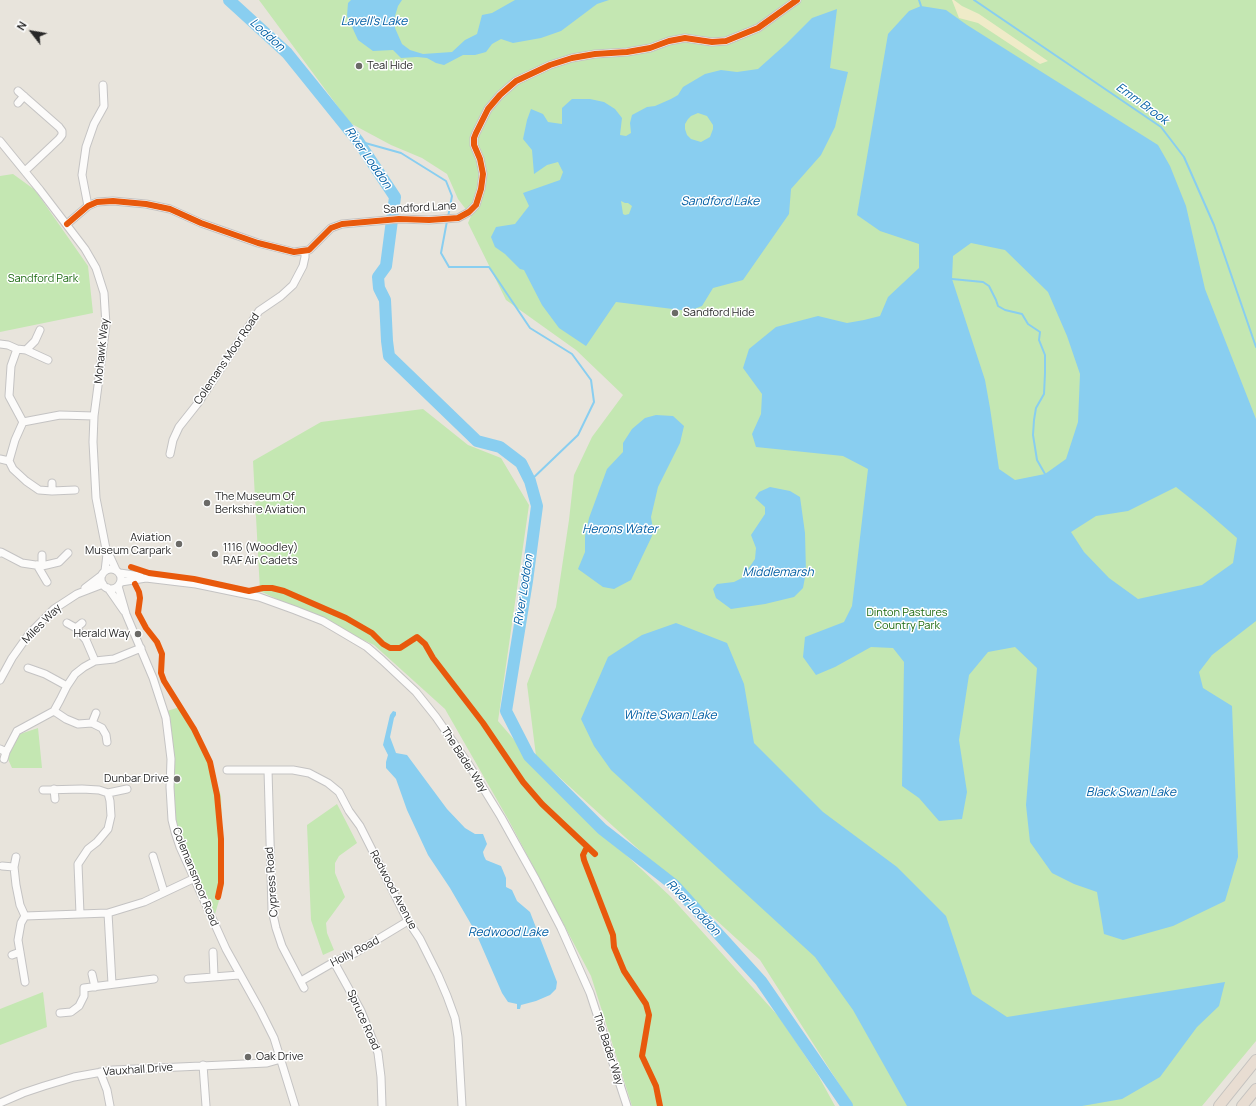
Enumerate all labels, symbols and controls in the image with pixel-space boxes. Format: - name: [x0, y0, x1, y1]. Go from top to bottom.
- north arrow: [12, 12, 52, 52]
- water label: Lavell's Lake: [341, 15, 407, 29]
- water label: Loddon: [247, 16, 287, 54]
- text: N: [13, 18, 30, 33]
- place label: Teal Hide: [367, 59, 413, 73]
- marker: Teal Hide: [354, 61, 364, 71]
- water label: Emm Brook: [1113, 80, 1171, 128]
- water label: River Loddon: [342, 125, 394, 191]
- water label: Sandford Lake: [681, 195, 759, 209]
- street label: Sandford Lane: [383, 199, 457, 217]
- park label: Sandford Park: [8, 272, 78, 286]
- place label: Sandford Hide: [683, 306, 755, 320]
- marker: Sandford Hide: [670, 308, 680, 318]
- street label: Colemans Moor Road: [191, 311, 263, 407]
- street label: Mohawk Way: [92, 318, 112, 384]
- place label: The Museum Of Berkshire Aviation: [215, 490, 306, 516]
- marker: The Museum Of Berkshire Aviation: [202, 498, 212, 508]
- water label: Herons Water: [582, 523, 658, 537]
- place label: Aviation Museum Carpark: [85, 531, 171, 557]
- marker: Aviation Museum Carpark: [174, 539, 184, 549]
- place label: 1116 (Woodley) RAF Air Cadets: [223, 541, 298, 567]
- marker: 1116 (Woodley) RAF Air Cadets: [210, 549, 220, 559]
- water label: River Loddon: [511, 553, 537, 627]
- water label: Middlemarsh: [742, 566, 814, 580]
- street label: Miles Way: [20, 602, 64, 646]
- park label: Dinton Pastures Country Park: [866, 606, 948, 632]
- place label: Herald Way: [74, 627, 130, 641]
- marker: Herald Way: [133, 629, 143, 639]
- water label: White Swan Lake: [623, 709, 717, 723]
- street label: The Bader Way: [438, 725, 490, 795]
- place label: Dunbar Drive: [104, 772, 169, 786]
- marker: Dunbar Drive: [172, 774, 182, 784]
- water label: Black Swan Lake: [1086, 786, 1176, 800]
- street label: Colemansmoor Road: [169, 826, 221, 928]
- street label: Cypress Road: [263, 846, 281, 918]
- street label: Redwood Avenue: [367, 848, 419, 932]
- water label: River Loddon: [663, 877, 723, 939]
- water label: Redwood Lake: [468, 926, 548, 940]
- street label: Holly Road: [328, 934, 382, 970]
- street label: Spruce Road: [344, 988, 382, 1052]
- street label: The Bader Way: [590, 1011, 626, 1087]
- place label: Oak Drive: [256, 1050, 303, 1064]
- marker: Oak Drive: [243, 1052, 253, 1062]
- street label: Vauxhall Drive: [102, 1061, 174, 1079]

